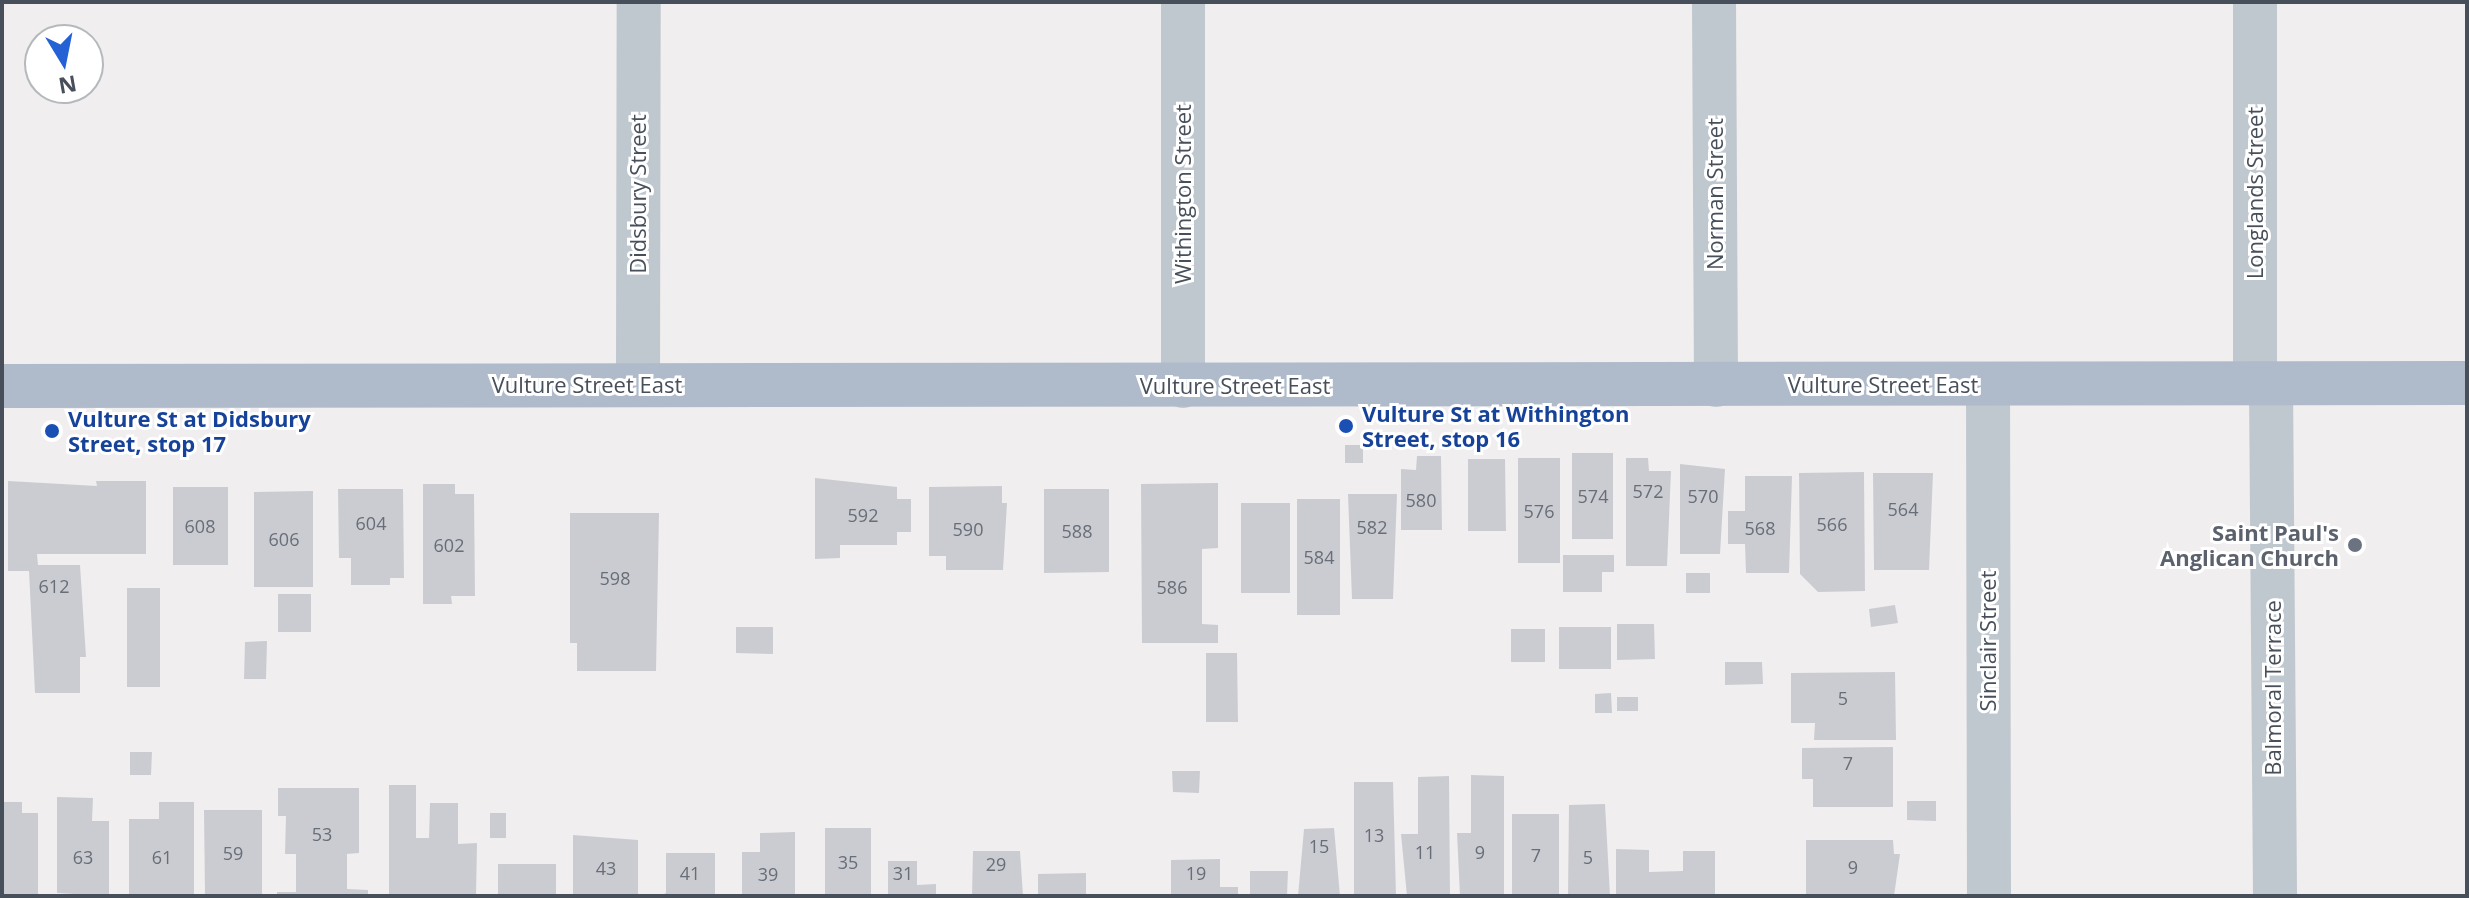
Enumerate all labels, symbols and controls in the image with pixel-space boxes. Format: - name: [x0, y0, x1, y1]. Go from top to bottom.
- north arrow: [24, 24, 104, 104]
- text: N: [56, 69, 79, 102]
- street label: Withington Street: [1170, 104, 1196, 284]
- street label: Longlands Street: [2242, 107, 2268, 279]
- street label: Didsbury Street: [625, 114, 651, 274]
- street label: Norman Street: [1702, 118, 1728, 270]
- street label: Vulture Street East: [492, 372, 682, 398]
- street label: Vulture Street East: [1788, 372, 1978, 398]
- street label: Vulture Street East: [1140, 373, 1330, 399]
- place label: Vulture St at Withington Street, stop 16: [1362, 400, 1629, 452]
- place label: Vulture St at Didsbury Street, stop 17: [68, 405, 311, 456]
- marker: Vulture St at Withington Street, stop 16: [1337, 417, 1355, 435]
- marker: Vulture St at Didsbury Street, stop 17: [43, 422, 61, 440]
- house number: 572: [1633, 480, 1663, 502]
- house number: 574: [1578, 485, 1608, 507]
- house number: 570: [1688, 485, 1718, 507]
- house number: 580: [1406, 489, 1436, 511]
- house number: 564: [1888, 498, 1918, 520]
- house number: 576: [1524, 500, 1554, 522]
- house number: 592: [848, 504, 878, 526]
- house number: 604: [356, 512, 386, 534]
- house number: 566: [1817, 513, 1847, 535]
- house number: 608: [185, 515, 215, 537]
- house number: 582: [1357, 516, 1387, 538]
- house number: 568: [1745, 517, 1775, 539]
- house number: 590: [953, 518, 983, 540]
- place label: Saint Paul's Anglican Church: [2160, 519, 2339, 570]
- house number: 588: [1062, 520, 1092, 542]
- house number: 606: [269, 528, 299, 550]
- house number: 602: [434, 534, 464, 556]
- marker: Saint Paul's Anglican Church: [2346, 536, 2364, 554]
- house number: 584: [1304, 546, 1334, 568]
- house number: 598: [600, 567, 630, 589]
- street label: Sinclair Street: [1975, 570, 2001, 712]
- house number: 612: [39, 575, 69, 597]
- house number: 586: [1157, 576, 1187, 598]
- street label: Balmoral Terrace: [2260, 600, 2286, 776]
- house number: 5: [1838, 687, 1848, 709]
- house number: 7: [1843, 752, 1853, 774]
- house number: 53: [312, 823, 332, 845]
- house number: 13: [1364, 824, 1384, 846]
- house number: 15: [1309, 835, 1329, 857]
- house number: 11: [1415, 841, 1435, 863]
- house number: 9: [1475, 841, 1485, 863]
- house number: 59: [223, 842, 243, 864]
- house number: 7: [1531, 844, 1541, 866]
- house number: 63: [73, 846, 93, 868]
- house number: 61: [152, 846, 172, 868]
- house number: 5: [1583, 846, 1593, 868]
- house number: 35: [838, 851, 858, 873]
- house number: 29: [986, 853, 1006, 875]
- house number: 9: [1848, 856, 1858, 878]
- house number: 43: [596, 857, 616, 879]
- house number: 41: [680, 862, 700, 884]
- house number: 31: [893, 862, 913, 884]
- house number: 19: [1186, 862, 1206, 884]
- house number: 39: [758, 863, 778, 885]

